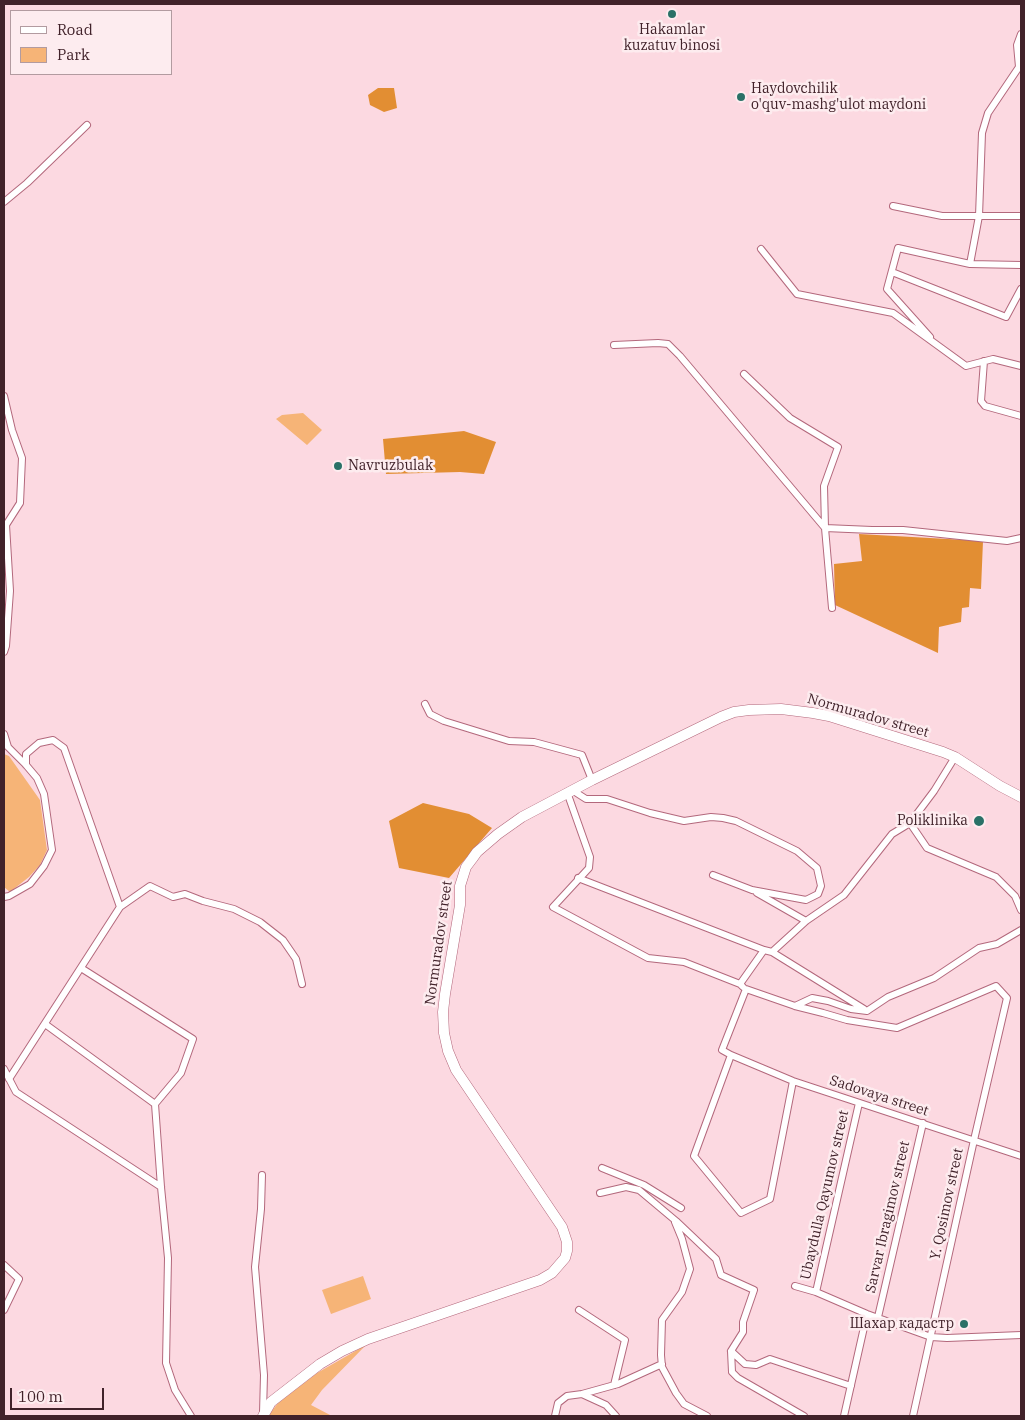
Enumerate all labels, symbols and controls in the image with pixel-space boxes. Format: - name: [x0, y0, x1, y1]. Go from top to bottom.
- marker: Hakamlar kuzatuv binosi: [666, 8, 678, 20]
- legend: [10, 10, 172, 75]
- text: Road: [57, 20, 93, 39]
- place label: Hakamlar kuzatuv binosi: [624, 22, 720, 54]
- text: Park: [57, 45, 90, 64]
- place label: Haydovchilik o'quv-mashg'ulot maydoni: [751, 81, 926, 114]
- marker: Haydovchilik o'quv-mashg'ulot maydoni: [735, 91, 747, 103]
- place label: Navruzbulak: [348, 458, 433, 474]
- marker: Navruzbulak: [332, 460, 344, 472]
- street label: Normuradov street: [805, 691, 931, 741]
- place label: Poliklinika: [897, 813, 968, 829]
- marker: Poliklinika: [972, 814, 986, 828]
- street label: Normuradov street: [422, 880, 456, 1006]
- street label: Sadovaya street: [827, 1072, 931, 1120]
- street label: Ubaydulla Qayumov street: [797, 1109, 853, 1281]
- street label: Sarvar Ibragimov street: [862, 1139, 914, 1295]
- street label: Y. Qosimov street: [927, 1147, 967, 1261]
- place label: Шахар кадастр: [850, 1316, 954, 1332]
- marker: Шахар кадастр: [958, 1318, 970, 1330]
- scale bar: [12, 1378, 106, 1410]
- text: 100 m: [18, 1387, 63, 1406]

